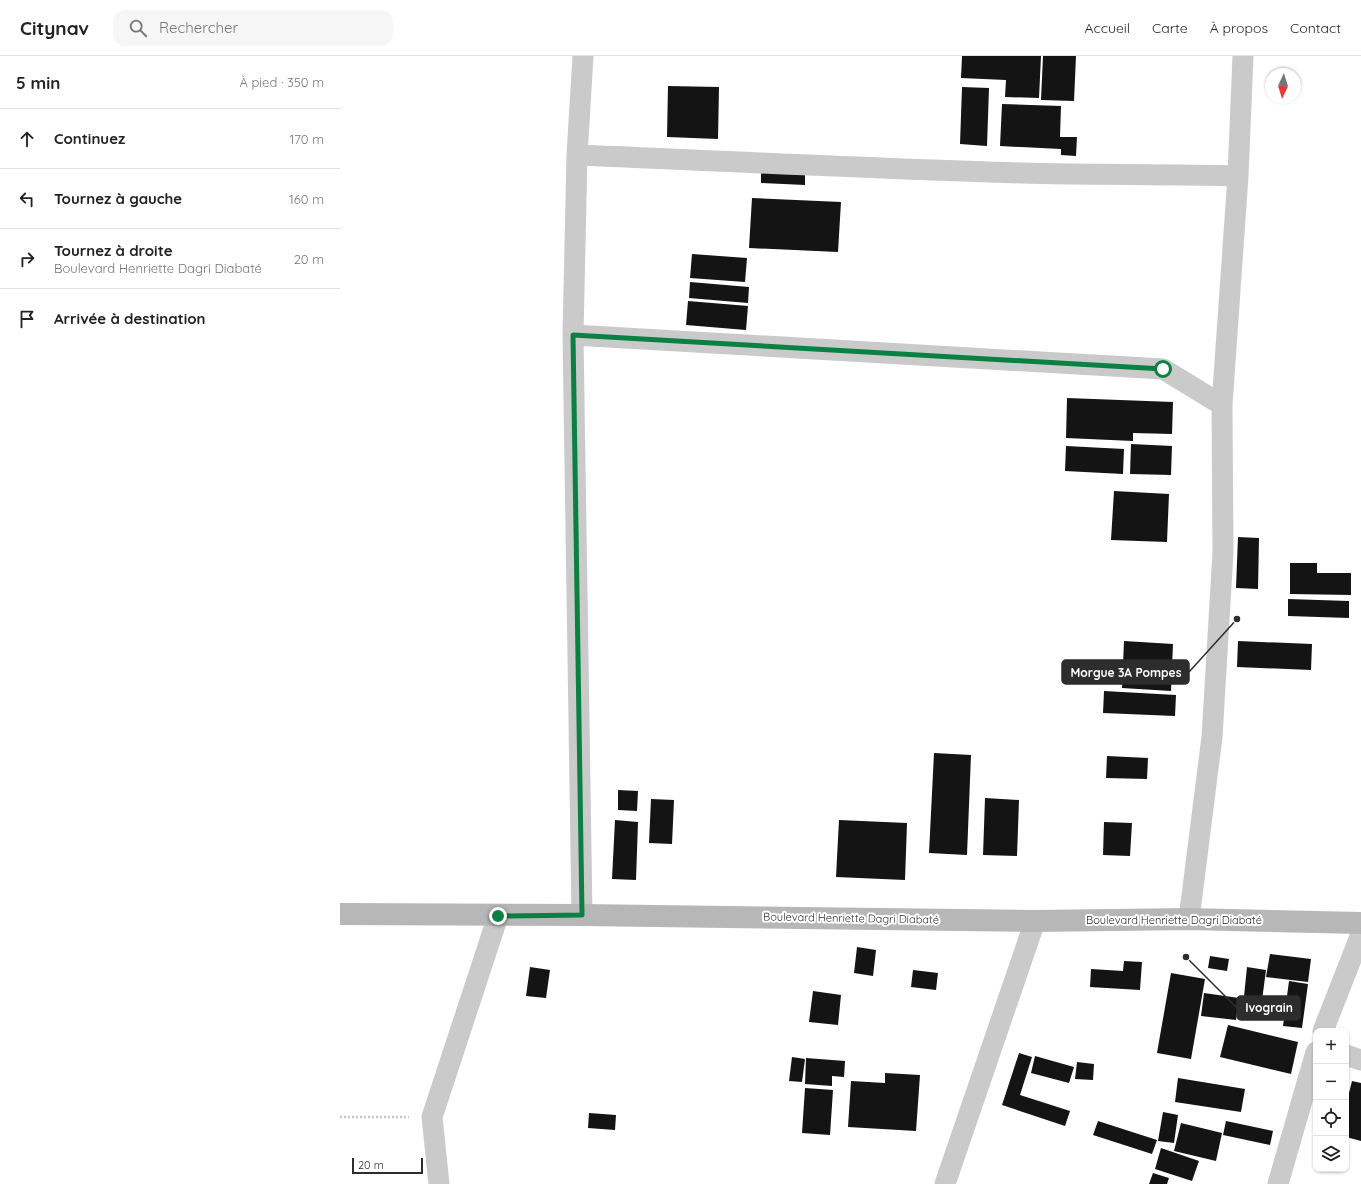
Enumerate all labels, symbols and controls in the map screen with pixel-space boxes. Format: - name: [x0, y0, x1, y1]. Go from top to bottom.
- search box: [113, 10, 393, 46]
- text: Citynav: [20, 16, 89, 40]
- icon: search: [127, 17, 149, 39]
- text: Rechercher: [159, 18, 238, 37]
- text: Accueil: [1084, 19, 1130, 37]
- text: Carte: [1152, 19, 1188, 37]
- text: À propos: [1210, 19, 1268, 37]
- text: Contact: [1290, 19, 1341, 37]
- north arrow: [1265, 68, 1301, 104]
- text: 5 min: [16, 72, 60, 93]
- text: À pied · 350 m: [239, 74, 324, 90]
- icon: ahead: [16, 128, 38, 150]
- text: Continuez: [54, 129, 125, 148]
- text: 170 m: [289, 131, 324, 147]
- icon: left: [16, 188, 38, 210]
- text: Tournez à gauche: [54, 189, 182, 208]
- text: 160 m: [289, 191, 324, 207]
- text: Tournez à droite: [54, 241, 173, 260]
- icon: right: [16, 248, 38, 270]
- text: 20 m: [294, 251, 324, 267]
- text: Boulevard Henriette Dagri Diabaté: [54, 260, 262, 276]
- icon: arrive: [16, 308, 38, 330]
- text: Arrivée à destination: [54, 309, 206, 328]
- route start: [1154, 360, 1172, 378]
- callout: Morgue 3A Pompes: [1062, 660, 1189, 684]
- text: Morgue 3A Pompes: [1071, 665, 1182, 680]
- route end: [489, 907, 507, 925]
- street label: Boulevard Henriette Dagri Diabaté: [763, 909, 939, 927]
- street label: Boulevard Henriette Dagri Diabaté: [1086, 913, 1262, 927]
- callout: Ivograin: [1237, 996, 1300, 1020]
- text: Ivograin: [1245, 1000, 1293, 1015]
- map controls: [1313, 1028, 1349, 1172]
- button: +: [1313, 1028, 1349, 1064]
- button: −: [1313, 1064, 1349, 1100]
- button: locate: [1313, 1100, 1349, 1136]
- button: layers: [1313, 1136, 1349, 1172]
- scale bar: [352, 1156, 423, 1175]
- text: 20 m: [358, 1158, 384, 1172]

